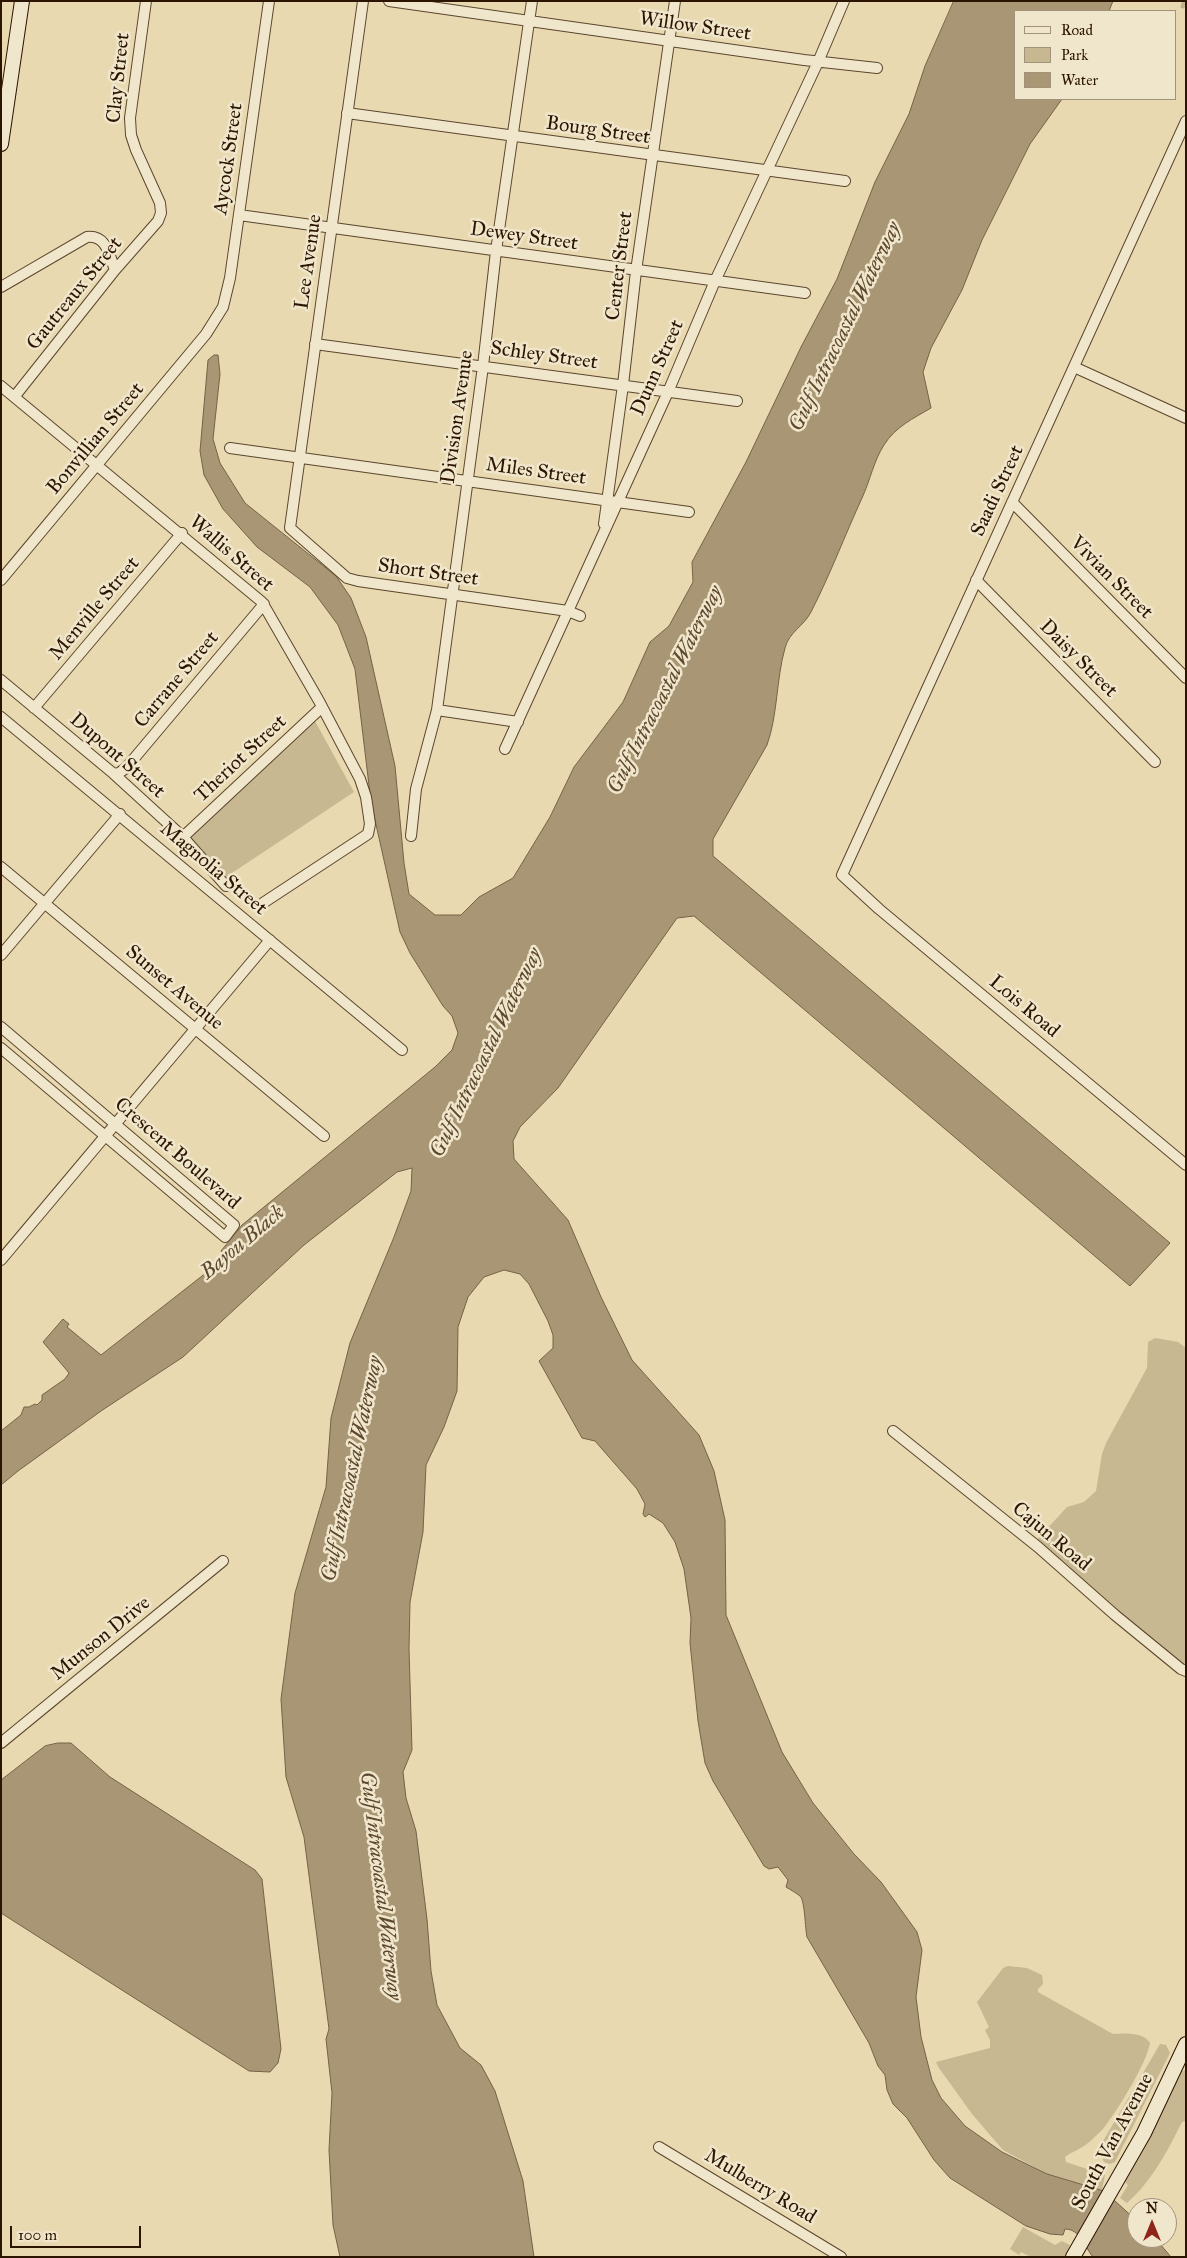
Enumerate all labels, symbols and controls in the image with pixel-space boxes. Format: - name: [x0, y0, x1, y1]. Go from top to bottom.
- street label: Willow Street: [638, 7, 752, 47]
- legend: [1014, 10, 1177, 100]
- text: Road: [1061, 21, 1093, 39]
- street label: Clay Street: [102, 32, 136, 124]
- text: Park: [1061, 46, 1088, 64]
- text: Water: [1061, 71, 1098, 89]
- street label: Aycock Street: [209, 102, 249, 216]
- street label: Bourg Street: [544, 112, 652, 150]
- street label: Center Street: [601, 210, 639, 322]
- street label: Lee Avenue: [290, 213, 328, 311]
- street label: Dewey Street: [469, 218, 579, 256]
- water label: Gulf Intracoastal Waterway: [784, 218, 908, 436]
- street label: Gautreaux Street: [22, 233, 128, 355]
- street label: Dunn Street: [626, 316, 690, 420]
- street label: Schley Street: [489, 337, 599, 375]
- street label: Division Avenue: [437, 349, 479, 485]
- street label: Bonvillian Street: [42, 378, 150, 500]
- street label: Saadi Street: [966, 442, 1030, 540]
- street label: Miles Street: [484, 453, 588, 491]
- street label: Wallis Street: [184, 511, 278, 597]
- street label: Vivian Street: [1064, 531, 1158, 625]
- street label: Menville Street: [45, 552, 145, 666]
- street label: Short Street: [376, 554, 480, 592]
- water label: Gulf Intracoastal Waterway: [603, 582, 729, 798]
- street label: Daisy Street: [1034, 615, 1122, 703]
- street label: Carrane Street: [130, 627, 224, 733]
- street label: Dupont Street: [64, 708, 170, 804]
- street label: Theriot Street: [190, 710, 292, 808]
- street label: Magnolia Street: [154, 817, 272, 921]
- street label: Sunset Avenue: [120, 940, 228, 1036]
- water label: Gulf Intracoastal Waterway: [425, 944, 549, 1162]
- street label: Lois Road: [984, 971, 1064, 1043]
- street label: Crescent Boulevard: [109, 1093, 245, 1215]
- water label: Bayou Black: [196, 1200, 290, 1286]
- water label: Gulf Intracoastal Waterway: [317, 1354, 389, 1584]
- street label: Cajun Road: [1007, 1497, 1095, 1577]
- street label: Munson Drive: [47, 1592, 155, 1686]
- water label: Gulf Intracoastal Waterway: [353, 1770, 407, 2002]
- street label: South Van Avenue: [1067, 2070, 1159, 2214]
- street label: Mulberry Road: [700, 2144, 820, 2230]
- north arrow: [1127, 2198, 1177, 2248]
- text: N: [1146, 2200, 1158, 2217]
- scale bar: [12, 2216, 144, 2248]
- text: 100 m: [18, 2226, 57, 2244]

